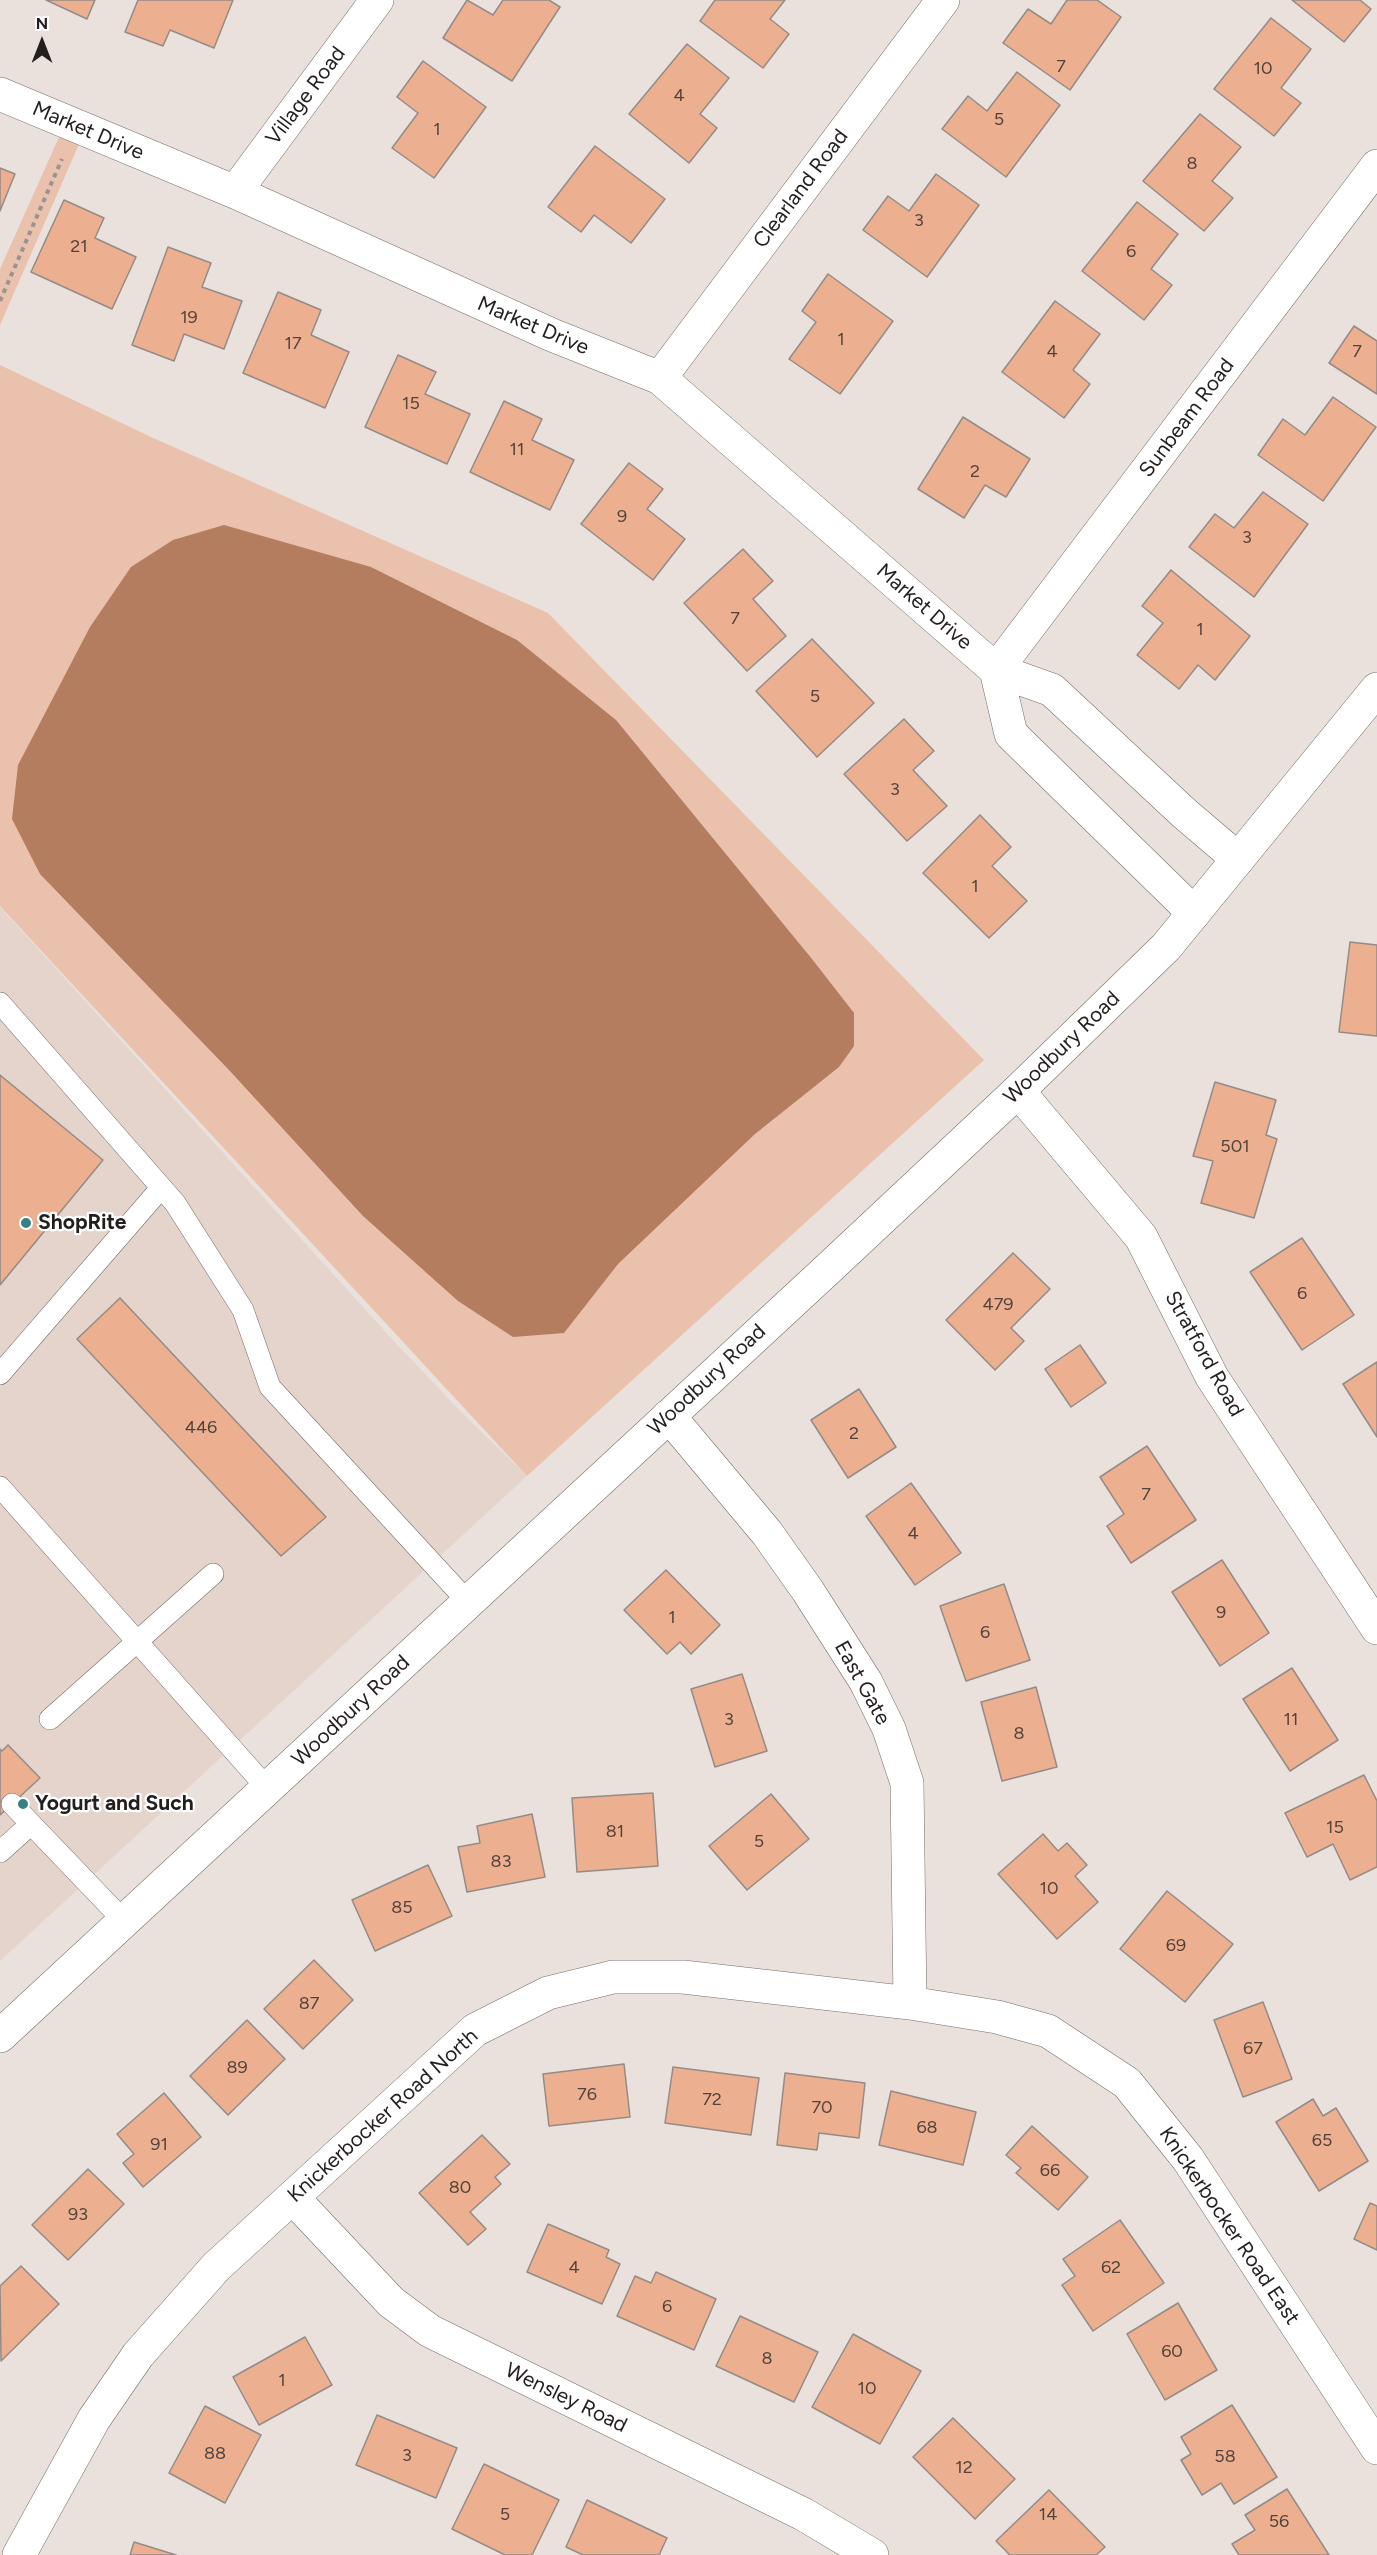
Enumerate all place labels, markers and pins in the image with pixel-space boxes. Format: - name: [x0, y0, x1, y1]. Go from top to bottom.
- place label: ShopRite: [38, 1210, 126, 1236]
- marker: ShopRite: [19, 1216, 33, 1230]
- place label: Yogurt and Such: [35, 1791, 194, 1817]
- marker: Yogurt and Such: [16, 1797, 30, 1811]

